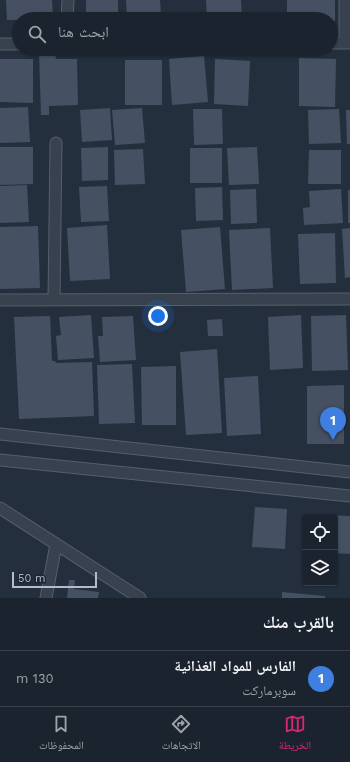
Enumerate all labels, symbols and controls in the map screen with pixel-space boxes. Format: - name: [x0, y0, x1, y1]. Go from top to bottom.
- search box: [12, 12, 338, 56]
- icon: search: [26, 23, 48, 45]
- text: ابحث هنا: [58, 23, 109, 41]
- your location: [148, 306, 168, 326]
- pin: 1: [320, 407, 346, 440]
- map controls: [302, 514, 338, 586]
- button: locate: [302, 514, 338, 550]
- button: layers: [302, 550, 338, 586]
- scale bar: [12, 570, 97, 589]
- text: 50 m: [18, 572, 45, 585]
- text: بالقرب منك: [263, 612, 334, 632]
- text: الفارس للمواد الغذائية: [174, 657, 296, 675]
- text: 130 m: [16, 671, 54, 686]
- text: 1: [318, 671, 324, 686]
- text: سوبرماركت: [242, 683, 296, 698]
- tab: المحفوظات: [39, 713, 84, 756]
- tab: الاتجاهات: [162, 713, 201, 756]
- tab: الخريطة: [279, 713, 311, 756]

